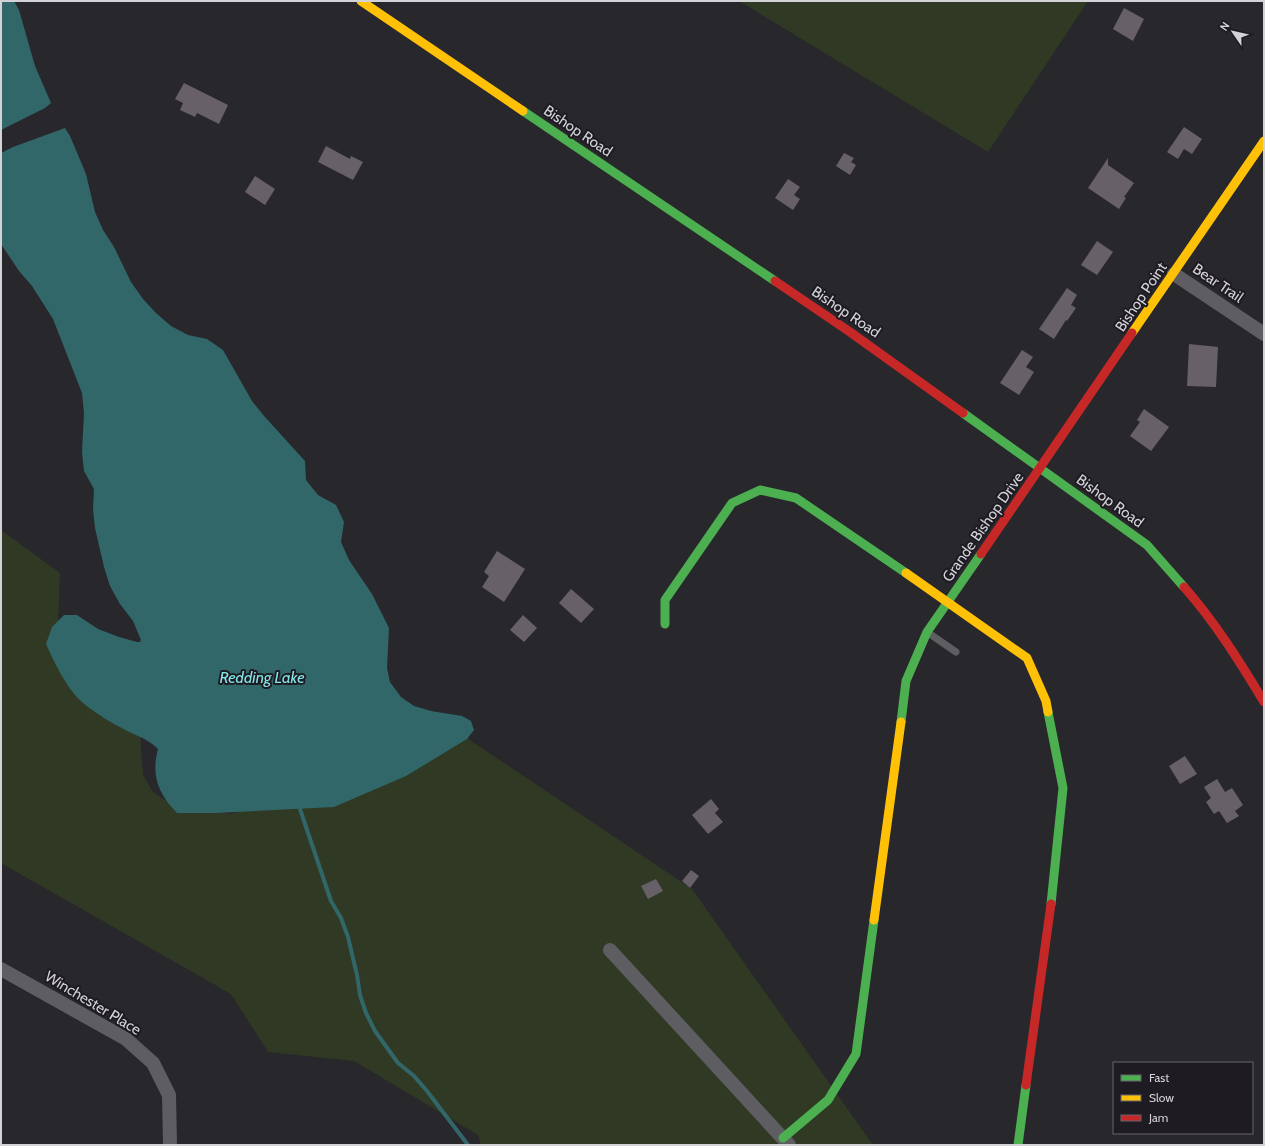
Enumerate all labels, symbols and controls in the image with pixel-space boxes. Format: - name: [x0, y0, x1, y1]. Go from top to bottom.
- north arrow: [1213, 12, 1253, 52]
- text: N: [1217, 19, 1233, 34]
- street label: Bishop Road: [540, 101, 616, 161]
- street label: Bishop Point: [1111, 259, 1171, 335]
- street label: Bear Trail: [1189, 260, 1247, 307]
- street label: Bishop Road: [808, 282, 884, 342]
- street label: Grande Bishop Drive: [938, 468, 1028, 585]
- street label: Bishop Road: [1073, 471, 1147, 531]
- water label: Redding Lake: [219, 668, 305, 687]
- street label: Winchester Place: [42, 967, 145, 1039]
- legend: [1113, 1062, 1253, 1134]
- text: Fast: [1149, 1070, 1169, 1085]
- text: Slow: [1149, 1090, 1174, 1105]
- text: Jam: [1148, 1110, 1168, 1125]

